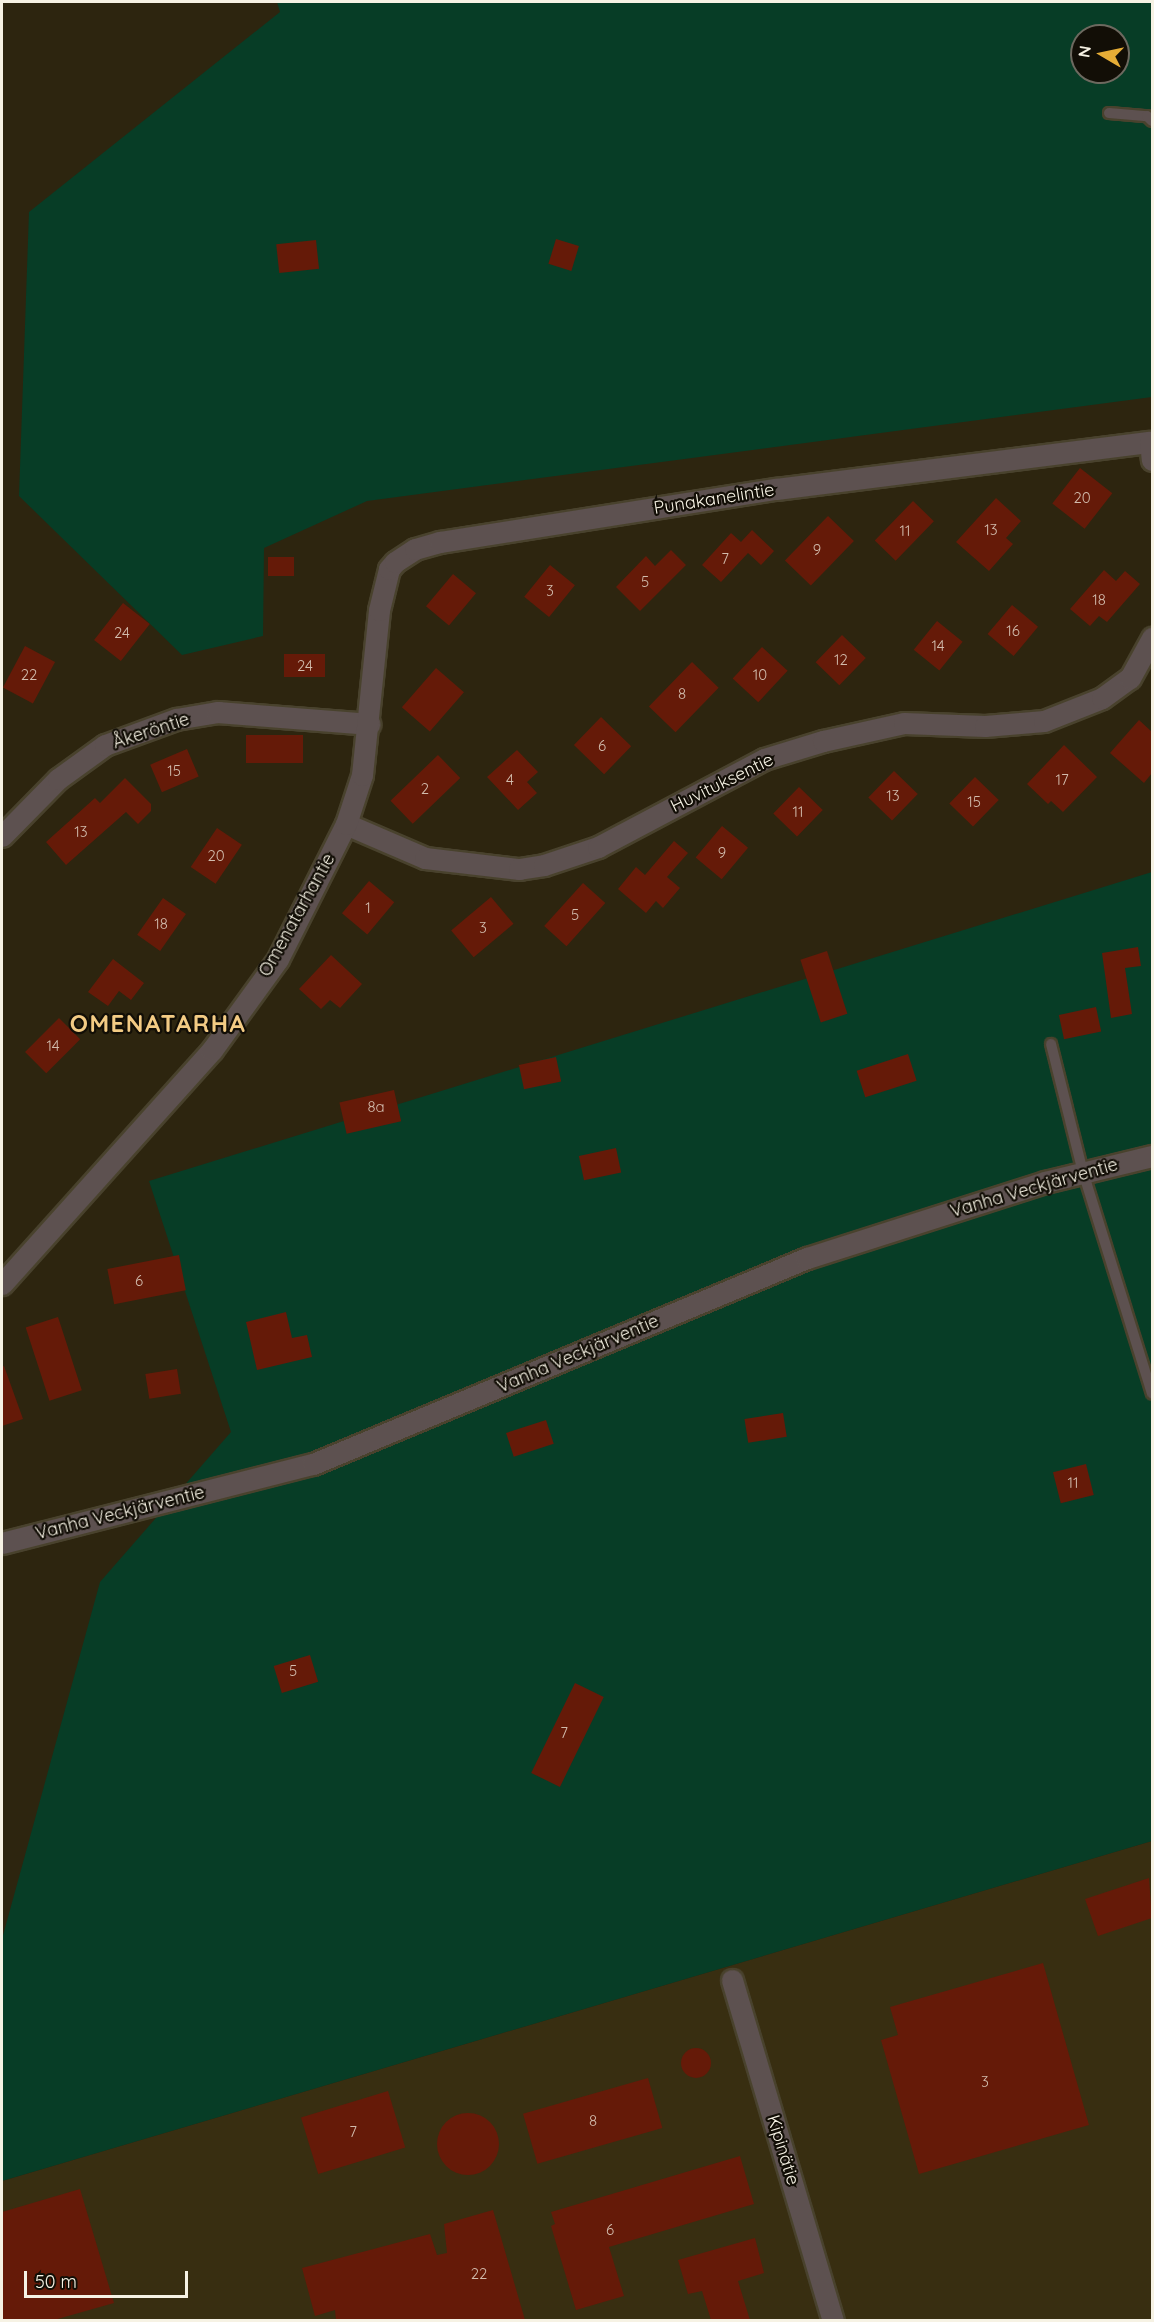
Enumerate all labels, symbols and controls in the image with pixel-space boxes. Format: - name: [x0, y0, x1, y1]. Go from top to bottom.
- north arrow: [1070, 24, 1130, 84]
- text: N: [1073, 44, 1095, 59]
- street label: Punakanelintie: [652, 479, 776, 519]
- house number: 20: [1073, 489, 1091, 507]
- house number: 13: [984, 521, 998, 539]
- house number: 11: [899, 522, 911, 540]
- house number: 9: [813, 541, 821, 559]
- house number: 7: [721, 550, 729, 568]
- house number: 5: [641, 573, 649, 591]
- house number: 3: [546, 582, 554, 600]
- house number: 18: [1092, 591, 1106, 609]
- house number: 16: [1006, 622, 1020, 640]
- house number: 24: [114, 624, 130, 642]
- house number: 14: [931, 637, 945, 655]
- house number: 12: [834, 651, 848, 669]
- house number: 24: [297, 657, 313, 675]
- house number: 22: [21, 666, 37, 684]
- house number: 10: [753, 666, 767, 684]
- house number: 8: [678, 685, 686, 703]
- street label: Åkeröntie: [110, 708, 192, 754]
- house number: 6: [598, 737, 606, 755]
- street label: Huvituksentie: [667, 749, 777, 817]
- house number: 15: [167, 762, 181, 780]
- house number: 4: [506, 771, 514, 789]
- house number: 17: [1055, 771, 1069, 789]
- house number: 2: [421, 780, 429, 798]
- house number: 13: [886, 787, 900, 805]
- house number: 15: [967, 793, 981, 811]
- house number: 11: [792, 803, 804, 821]
- house number: 13: [74, 823, 88, 841]
- house number: 9: [718, 844, 726, 862]
- house number: 20: [207, 847, 225, 865]
- street label: Omenatarhantie: [254, 850, 340, 980]
- house number: 1: [365, 899, 371, 917]
- house number: 5: [571, 906, 579, 924]
- house number: 18: [154, 915, 168, 933]
- house number: 3: [479, 919, 487, 937]
- district label: OMENATARHA: [70, 1010, 246, 1038]
- house number: 14: [46, 1037, 60, 1055]
- house number: 8a: [367, 1098, 385, 1116]
- street label: Vanha Veckjärventie: [948, 1154, 1120, 1222]
- house number: 6: [135, 1272, 143, 1290]
- street label: Vanha Veckjärventie: [494, 1310, 662, 1398]
- house number: 11: [1067, 1474, 1079, 1492]
- street label: Vanha Veckjärventie: [33, 1482, 207, 1544]
- house number: 5: [289, 1662, 297, 1680]
- house number: 7: [560, 1724, 568, 1742]
- house number: 3: [981, 2073, 989, 2091]
- house number: 8: [589, 2112, 597, 2130]
- street label: Kipinätie: [762, 2112, 804, 2188]
- house number: 7: [349, 2123, 357, 2141]
- house number: 6: [606, 2221, 614, 2239]
- scale bar: [27, 2259, 190, 2297]
- house number: 22: [471, 2265, 487, 2283]
- text: 50 m: [35, 2270, 77, 2293]

